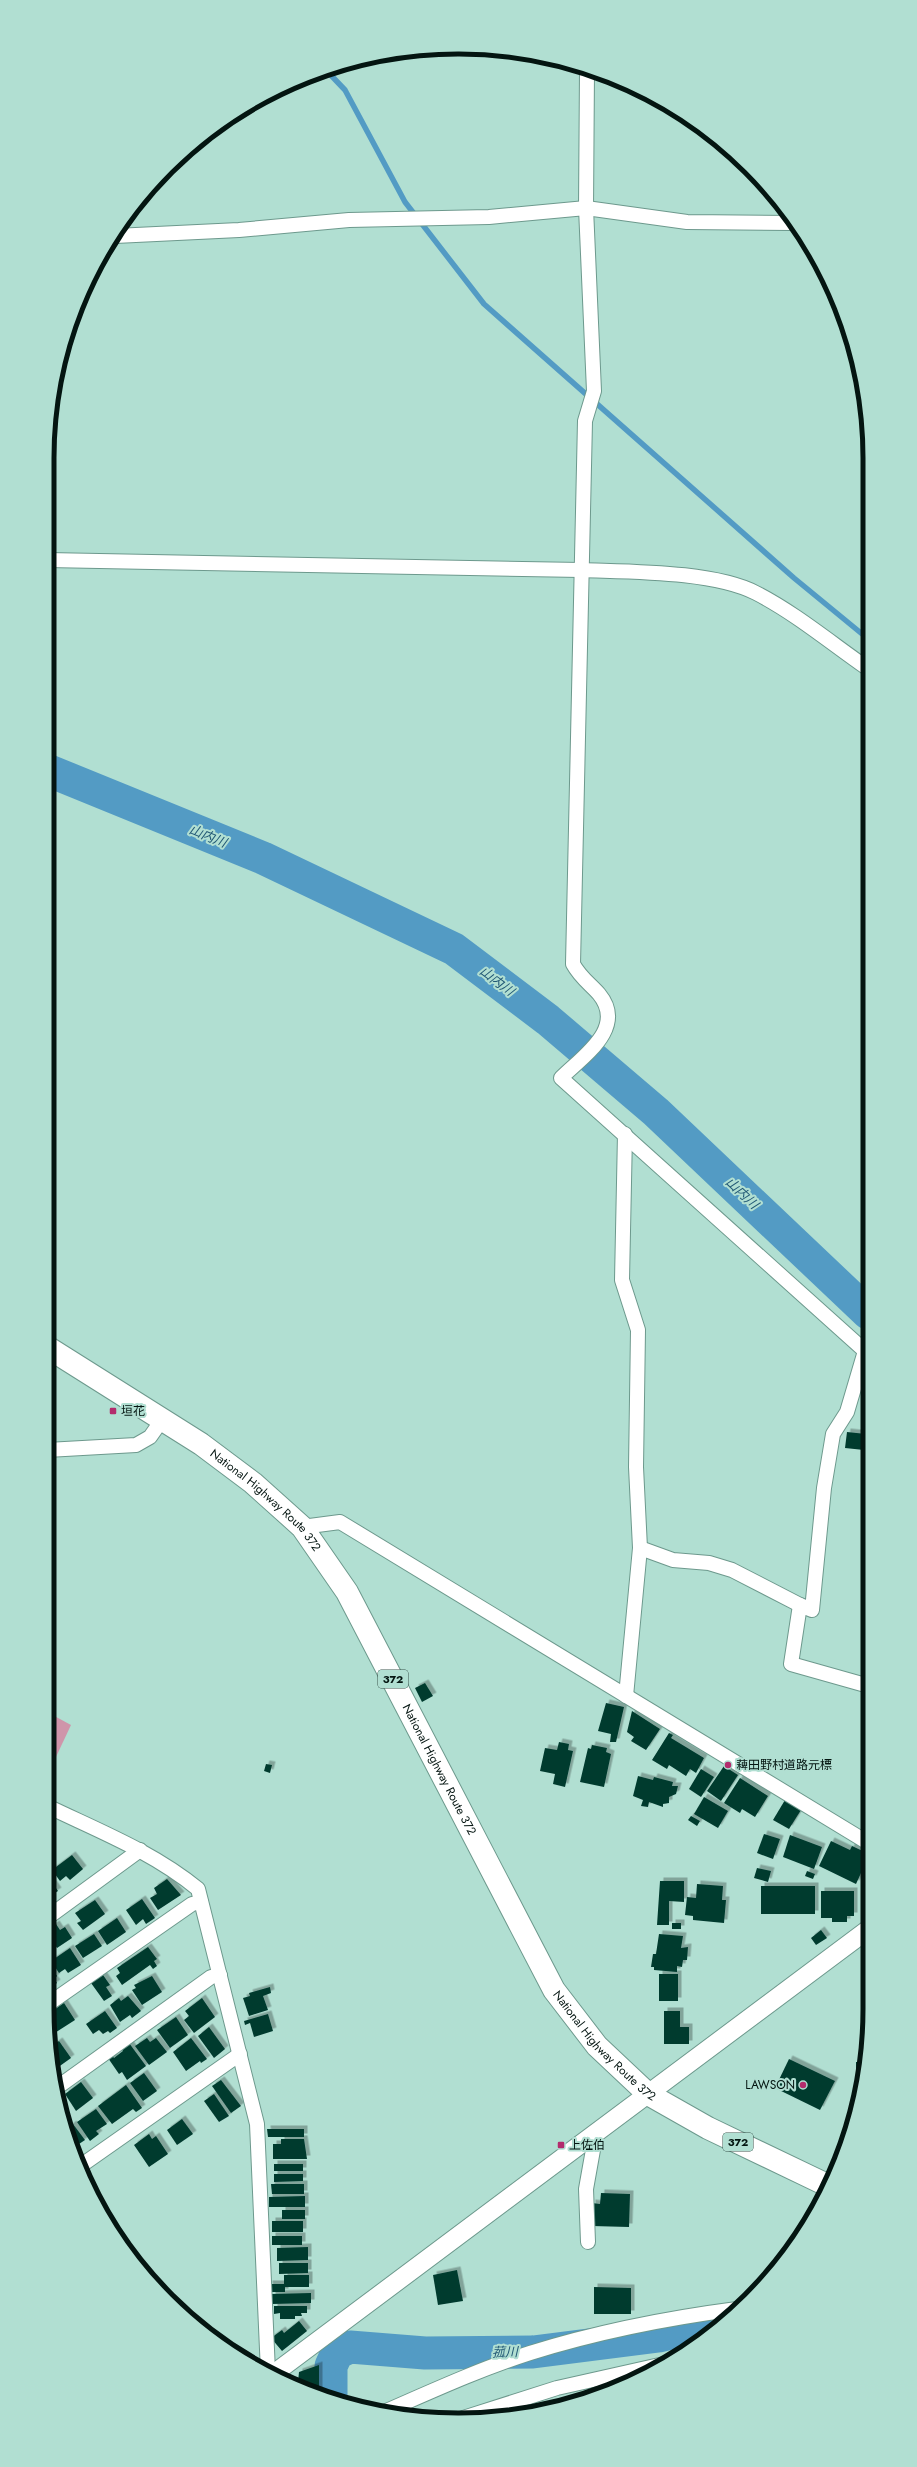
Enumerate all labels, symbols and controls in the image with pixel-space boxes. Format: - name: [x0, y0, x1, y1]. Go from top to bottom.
- water label: 山内川: [186, 820, 231, 853]
- water label: 山内川: [476, 962, 520, 1002]
- water label: 山内川: [721, 1173, 764, 1215]
- place label: 垣花: [121, 1402, 145, 1420]
- marker: 垣花: [108, 1406, 118, 1416]
- street label: National Highway Route 372: [206, 1445, 325, 1555]
- road number: 372: [378, 1670, 408, 1688]
- street label: National Highway Route 372: [398, 1701, 481, 1838]
- place label: 薭田野村道路元標: [736, 1756, 832, 1774]
- marker: 薭田野村道路元標: [723, 1760, 733, 1770]
- street label: National Highway Route 372: [549, 1987, 659, 2106]
- place label: LAWSON: [745, 2076, 795, 2094]
- marker: LAWSON: [798, 2080, 808, 2090]
- road number: 372: [723, 2133, 753, 2151]
- place label: 上佐伯: [569, 2136, 605, 2154]
- marker: 上佐伯: [556, 2140, 566, 2150]
- water label: 菰川: [492, 2342, 520, 2362]

